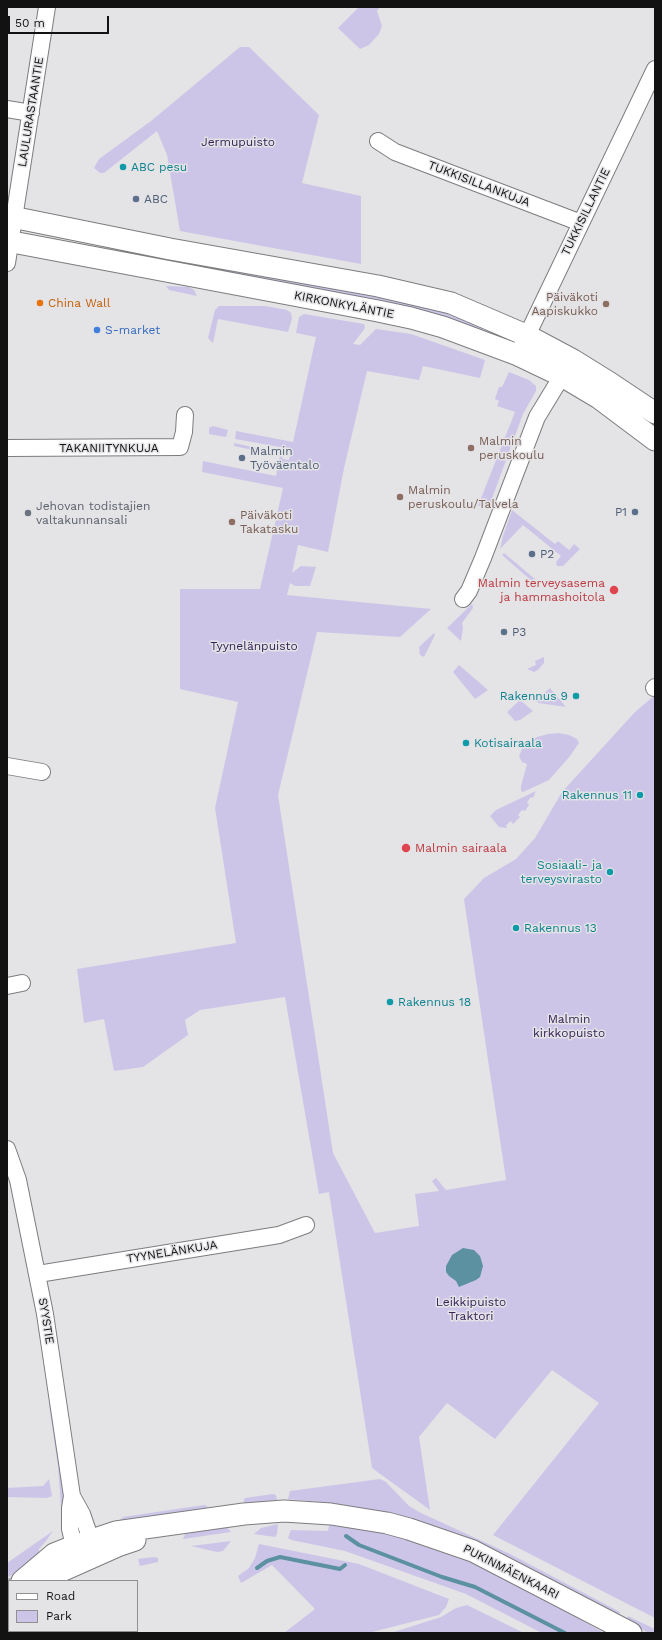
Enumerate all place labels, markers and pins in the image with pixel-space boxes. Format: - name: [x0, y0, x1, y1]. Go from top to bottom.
- place label: ABC pesu: [131, 160, 187, 174]
- marker: ABC pesu: [118, 162, 128, 172]
- place label: ABC: [144, 192, 168, 206]
- marker: ABC: [131, 194, 141, 204]
- place label: Päiväkoti Aapiskukko: [531, 290, 598, 318]
- place label: China Wall: [48, 296, 110, 310]
- marker: China Wall: [35, 298, 45, 308]
- marker: Päiväkoti Aapiskukko: [601, 299, 611, 309]
- place label: S-market: [105, 323, 160, 337]
- marker: S-market: [92, 325, 102, 335]
- place label: Malmin peruskoulu: [479, 434, 544, 462]
- marker: Malmin peruskoulu: [466, 443, 476, 453]
- place label: Malmin Työväentalo: [250, 444, 319, 472]
- marker: Malmin Työväentalo: [237, 453, 247, 463]
- place label: Malmin peruskoulu/Talvela: [408, 483, 518, 511]
- marker: Malmin peruskoulu/Talvela: [395, 492, 405, 502]
- place label: Jehovan todistajien valtakunnansali: [36, 499, 150, 527]
- place label: P1: [615, 505, 627, 519]
- marker: P1: [630, 507, 640, 517]
- marker: Jehovan todistajien valtakunnansali: [23, 508, 33, 518]
- place label: Päiväkoti Takatasku: [240, 508, 298, 536]
- marker: Päiväkoti Takatasku: [227, 517, 237, 527]
- place label: P2: [540, 547, 554, 561]
- marker: P2: [527, 549, 537, 559]
- place label: Malmin terveysasema ja hammashoitola: [478, 576, 605, 604]
- marker: Malmin terveysasema ja hammashoitola: [608, 584, 620, 596]
- place label: P3: [512, 625, 526, 639]
- marker: P3: [499, 627, 509, 637]
- place label: Rakennus 9: [500, 689, 568, 703]
- marker: Rakennus 9: [571, 691, 581, 701]
- place label: Kotisairaala: [474, 736, 542, 750]
- marker: Kotisairaala: [461, 738, 471, 748]
- place label: Rakennus 11: [562, 788, 632, 802]
- marker: Rakennus 11: [635, 790, 645, 800]
- place label: Malmin sairaala: [415, 841, 507, 855]
- marker: Malmin sairaala: [400, 842, 412, 854]
- place label: Sosiaali- ja terveysvirasto: [521, 858, 602, 886]
- marker: Sosiaali- ja terveysvirasto: [605, 867, 615, 877]
- place label: Rakennus 13: [524, 921, 597, 935]
- marker: Rakennus 13: [511, 923, 521, 933]
- place label: Rakennus 18: [398, 995, 471, 1009]
- marker: Rakennus 18: [385, 997, 395, 1007]

